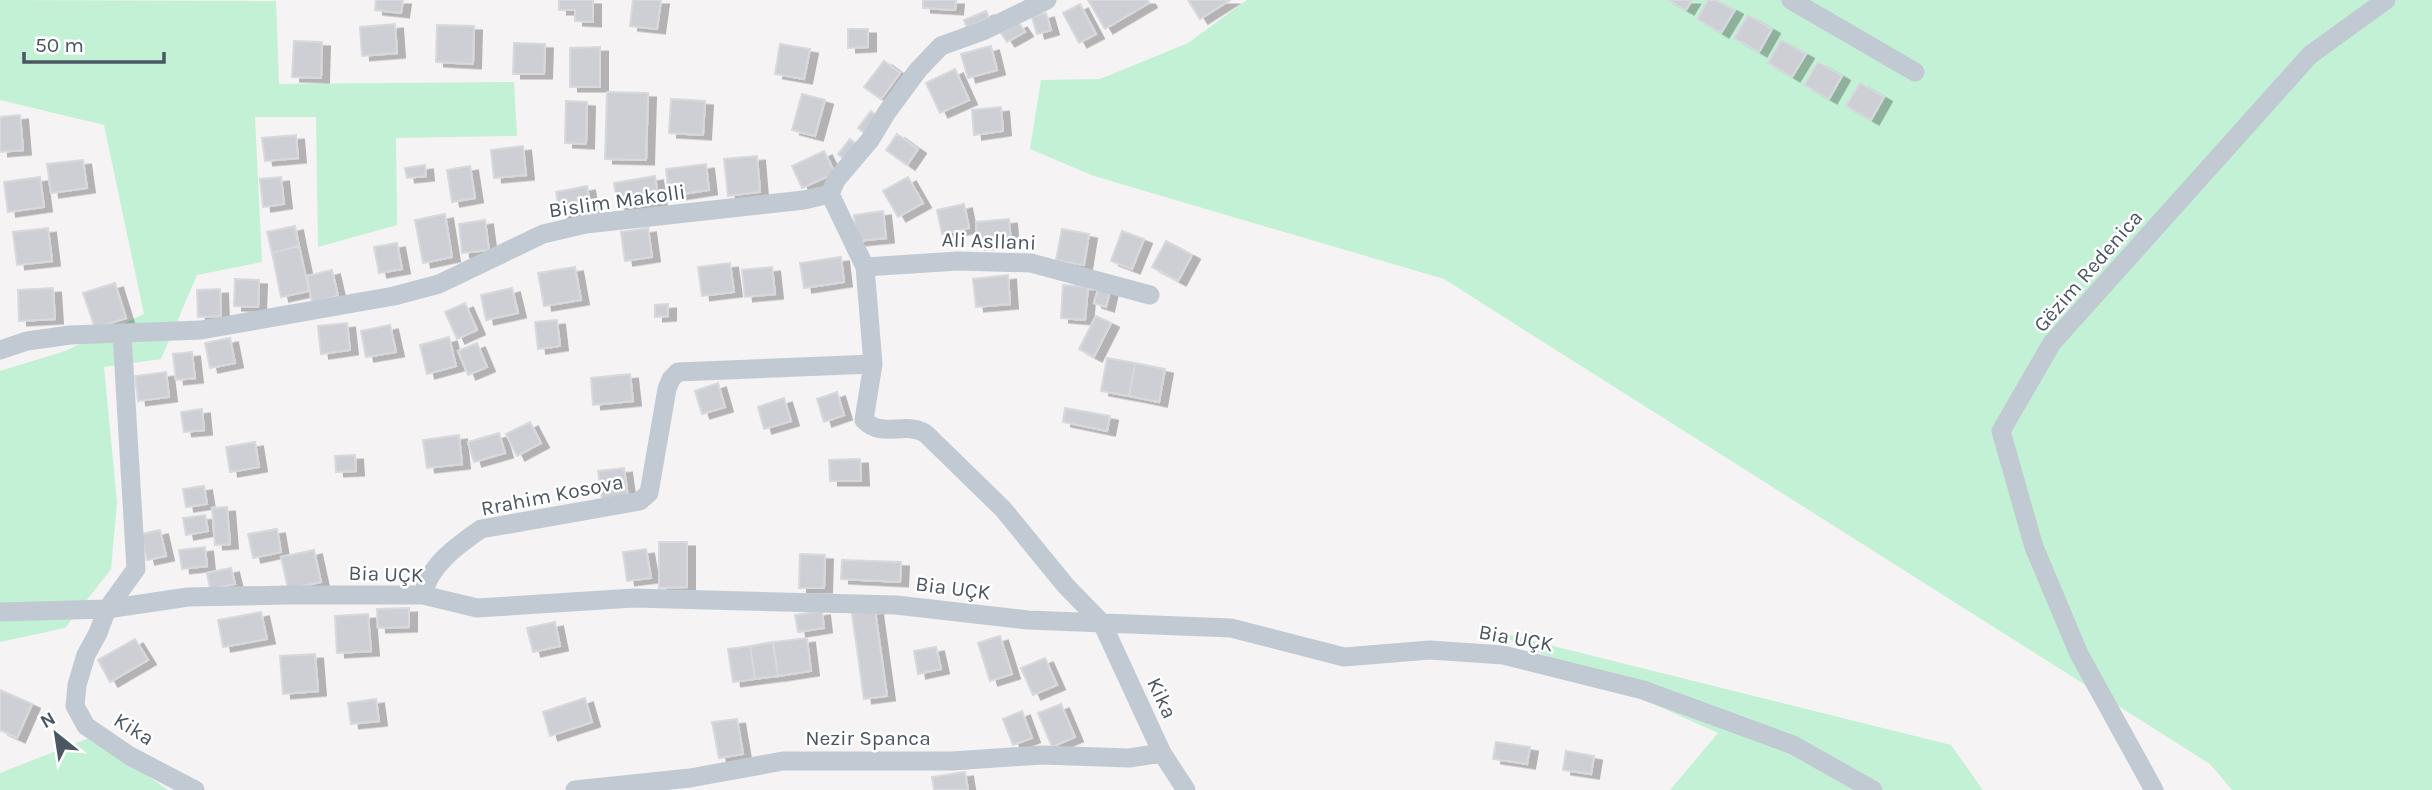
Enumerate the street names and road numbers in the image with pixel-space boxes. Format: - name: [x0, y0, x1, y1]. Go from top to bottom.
- street label: Bislim Makolli: [547, 180, 687, 222]
- street label: Gëzim Redenica: [2029, 205, 2147, 337]
- street label: Ali Asllani: [941, 227, 1037, 255]
- street label: Rrahim Kosova: [479, 469, 625, 521]
- street label: Bia UÇK: [348, 561, 424, 587]
- street label: Bia UÇK: [914, 572, 992, 605]
- street label: Bia UÇK: [1477, 620, 1555, 656]
- street label: Kika: [1142, 674, 1182, 722]
- street label: Kika: [110, 708, 158, 750]
- street label: Nezir Spanca: [805, 726, 931, 750]

